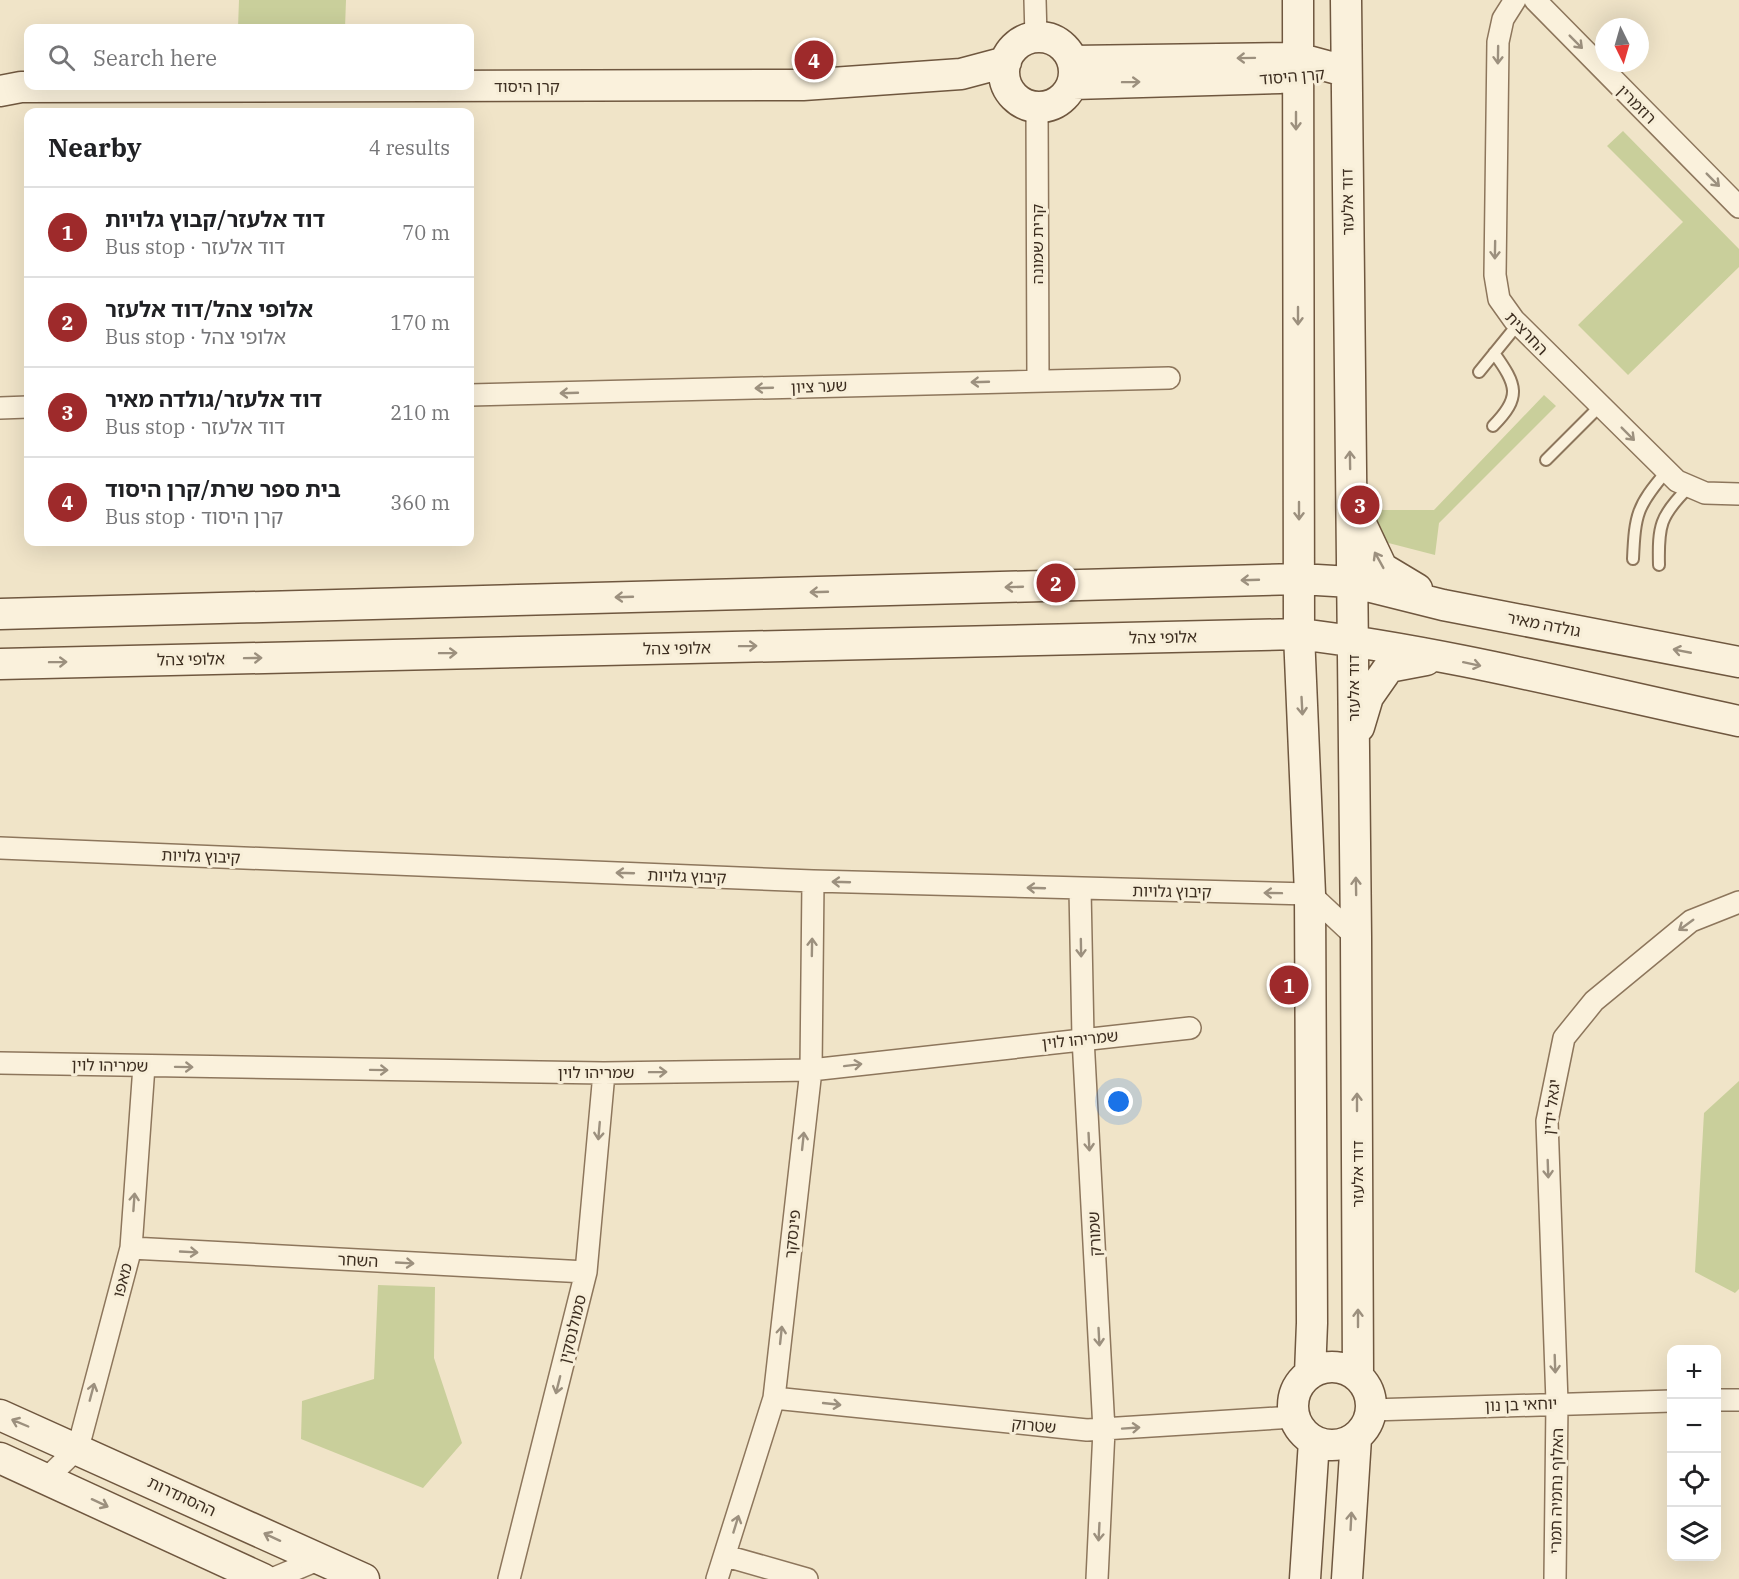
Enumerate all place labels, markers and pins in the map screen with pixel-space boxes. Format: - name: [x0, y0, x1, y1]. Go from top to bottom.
- pin: 4: [794, 38, 834, 82]
- pin: 3: [1340, 482, 1380, 528]
- pin: 2: [1036, 560, 1076, 606]
- pin: 1: [1270, 962, 1308, 1008]

